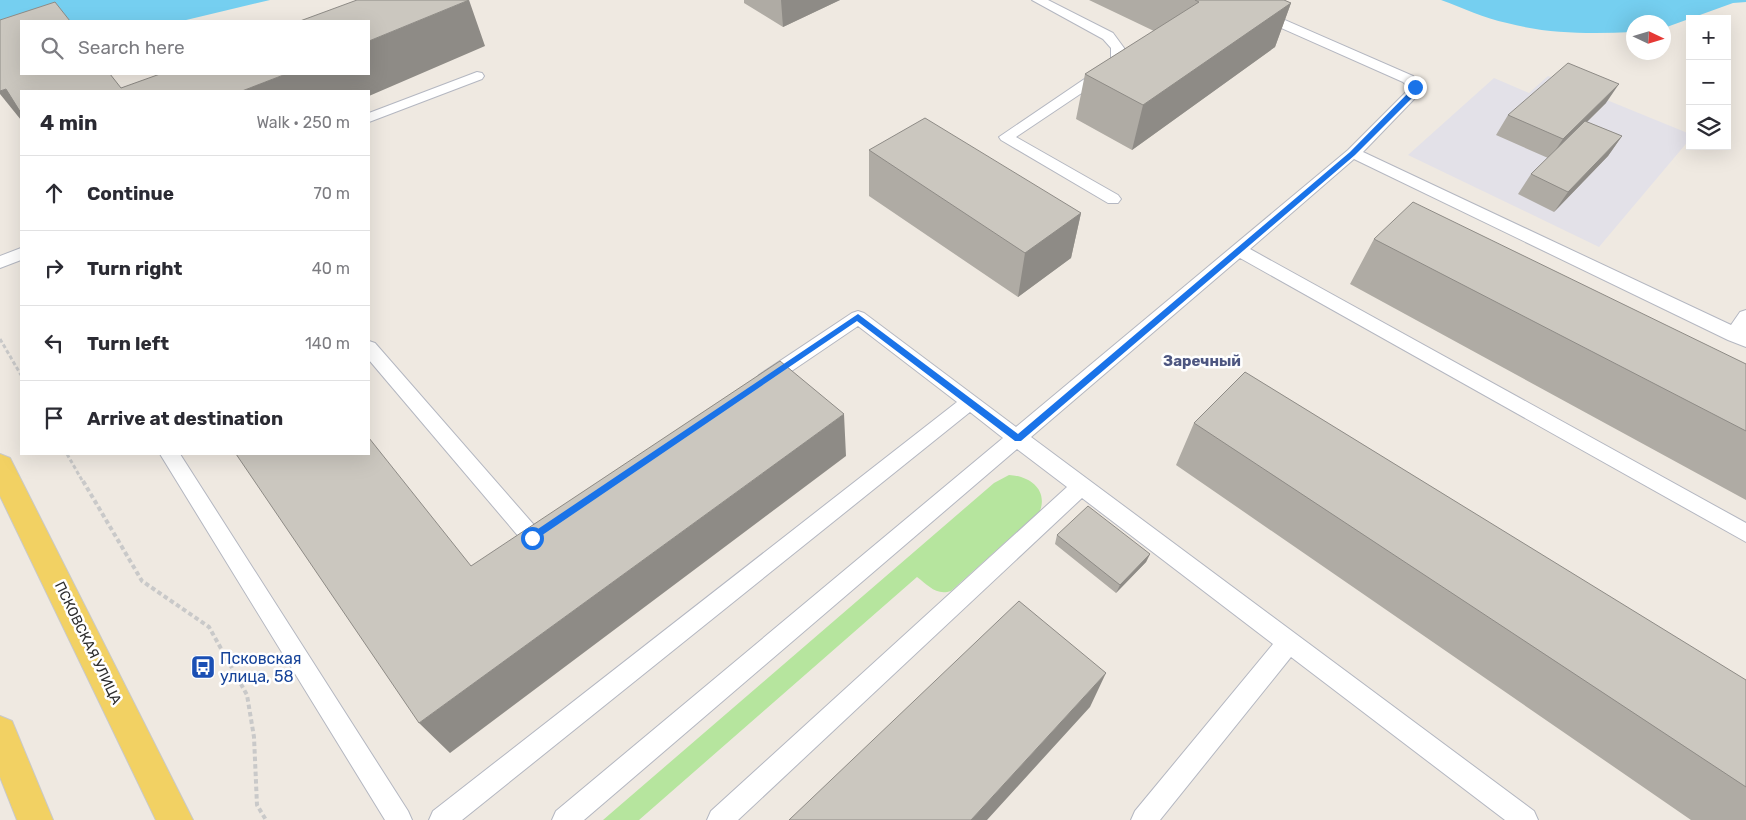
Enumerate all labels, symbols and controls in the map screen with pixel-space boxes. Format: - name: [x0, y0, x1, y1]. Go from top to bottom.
- north arrow: [1626, 15, 1671, 60]
- map controls: [1686, 15, 1731, 150]
- button: +: [1686, 15, 1731, 60]
- search box: [20, 20, 370, 75]
- icon: search: [38, 34, 66, 62]
- text: Search here: [78, 36, 185, 59]
- button: −: [1686, 60, 1731, 105]
- route end: [1404, 76, 1427, 99]
- button: layers: [1686, 105, 1731, 150]
- text: 4 min: [40, 110, 98, 135]
- text: Walk · 250 m: [256, 113, 350, 132]
- icon: ahead: [40, 179, 68, 207]
- text: Continue: [87, 182, 174, 205]
- text: 70 m: [313, 184, 350, 203]
- icon: right: [40, 254, 68, 282]
- text: Turn right: [87, 257, 182, 280]
- text: 40 m: [312, 259, 350, 278]
- icon: left: [40, 329, 68, 357]
- text: Turn left: [87, 332, 169, 355]
- text: 140 m: [305, 334, 350, 353]
- district label: Заречный: [1163, 352, 1241, 370]
- icon: arrive: [40, 404, 68, 432]
- text: Arrive at destination: [87, 407, 283, 430]
- route start: [521, 527, 544, 550]
- street label: ПСКОВСКАЯ УЛИЦА: [51, 579, 125, 708]
- place label: Псковская улица, 58: [220, 649, 302, 686]
- bus stop icon: Псковская улица, 58: [190, 654, 216, 680]

